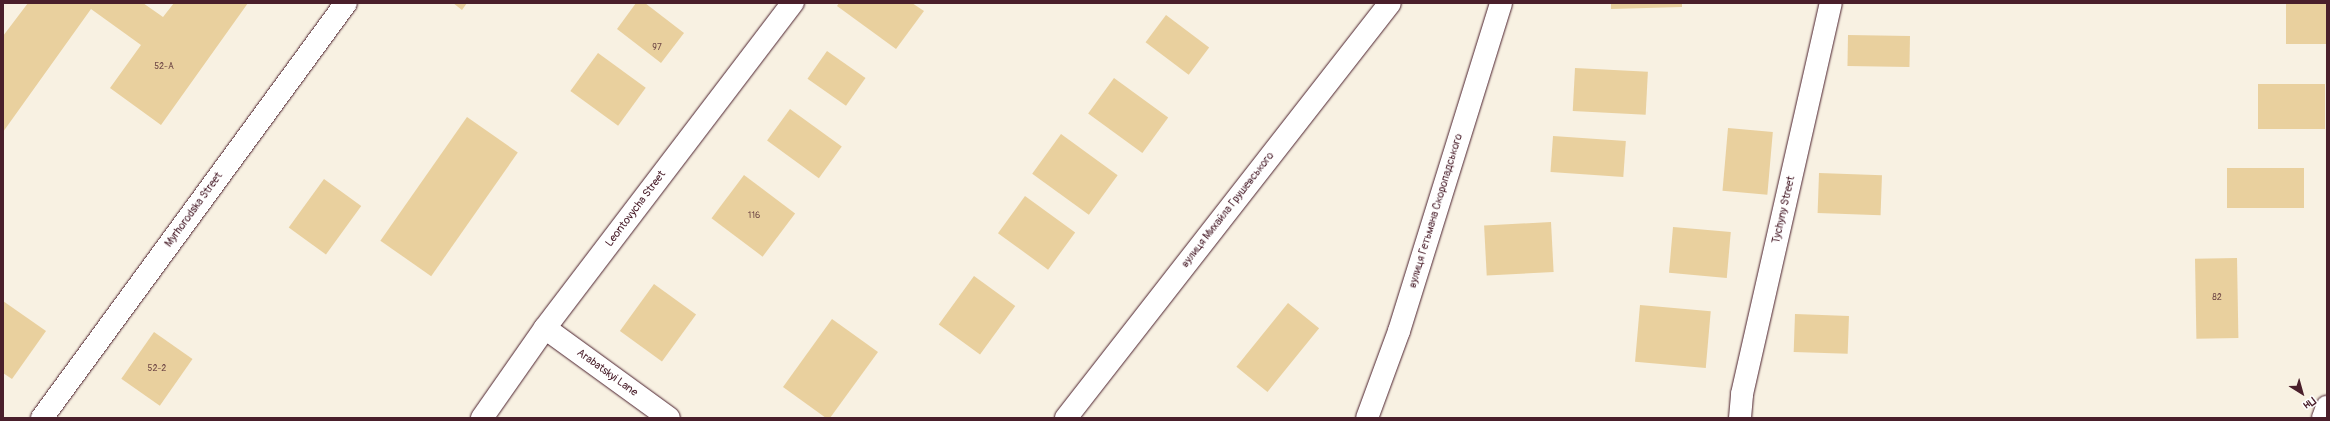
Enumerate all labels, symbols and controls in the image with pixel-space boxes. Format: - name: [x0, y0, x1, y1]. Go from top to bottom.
- house number: 97: [652, 43, 662, 53]
- house number: 52-А: [154, 62, 174, 72]
- street label: вулиця Гетьмана Скоропадського: [1406, 132, 1466, 290]
- street label: вулиця Михайла Грушевського: [1179, 150, 1277, 270]
- street label: Leontovycha Street: [603, 168, 669, 250]
- street label: Myrhorodska Street: [162, 170, 226, 250]
- street label: Tychyny Street: [1770, 175, 1798, 245]
- house number: 116: [748, 211, 760, 221]
- house number: 82: [2212, 293, 2222, 303]
- street label: Arabatskyi Lane: [574, 347, 640, 399]
- house number: 52-2: [148, 364, 166, 374]
- north arrow: [2282, 373, 2322, 413]
- text: Пн: [2301, 394, 2318, 412]

